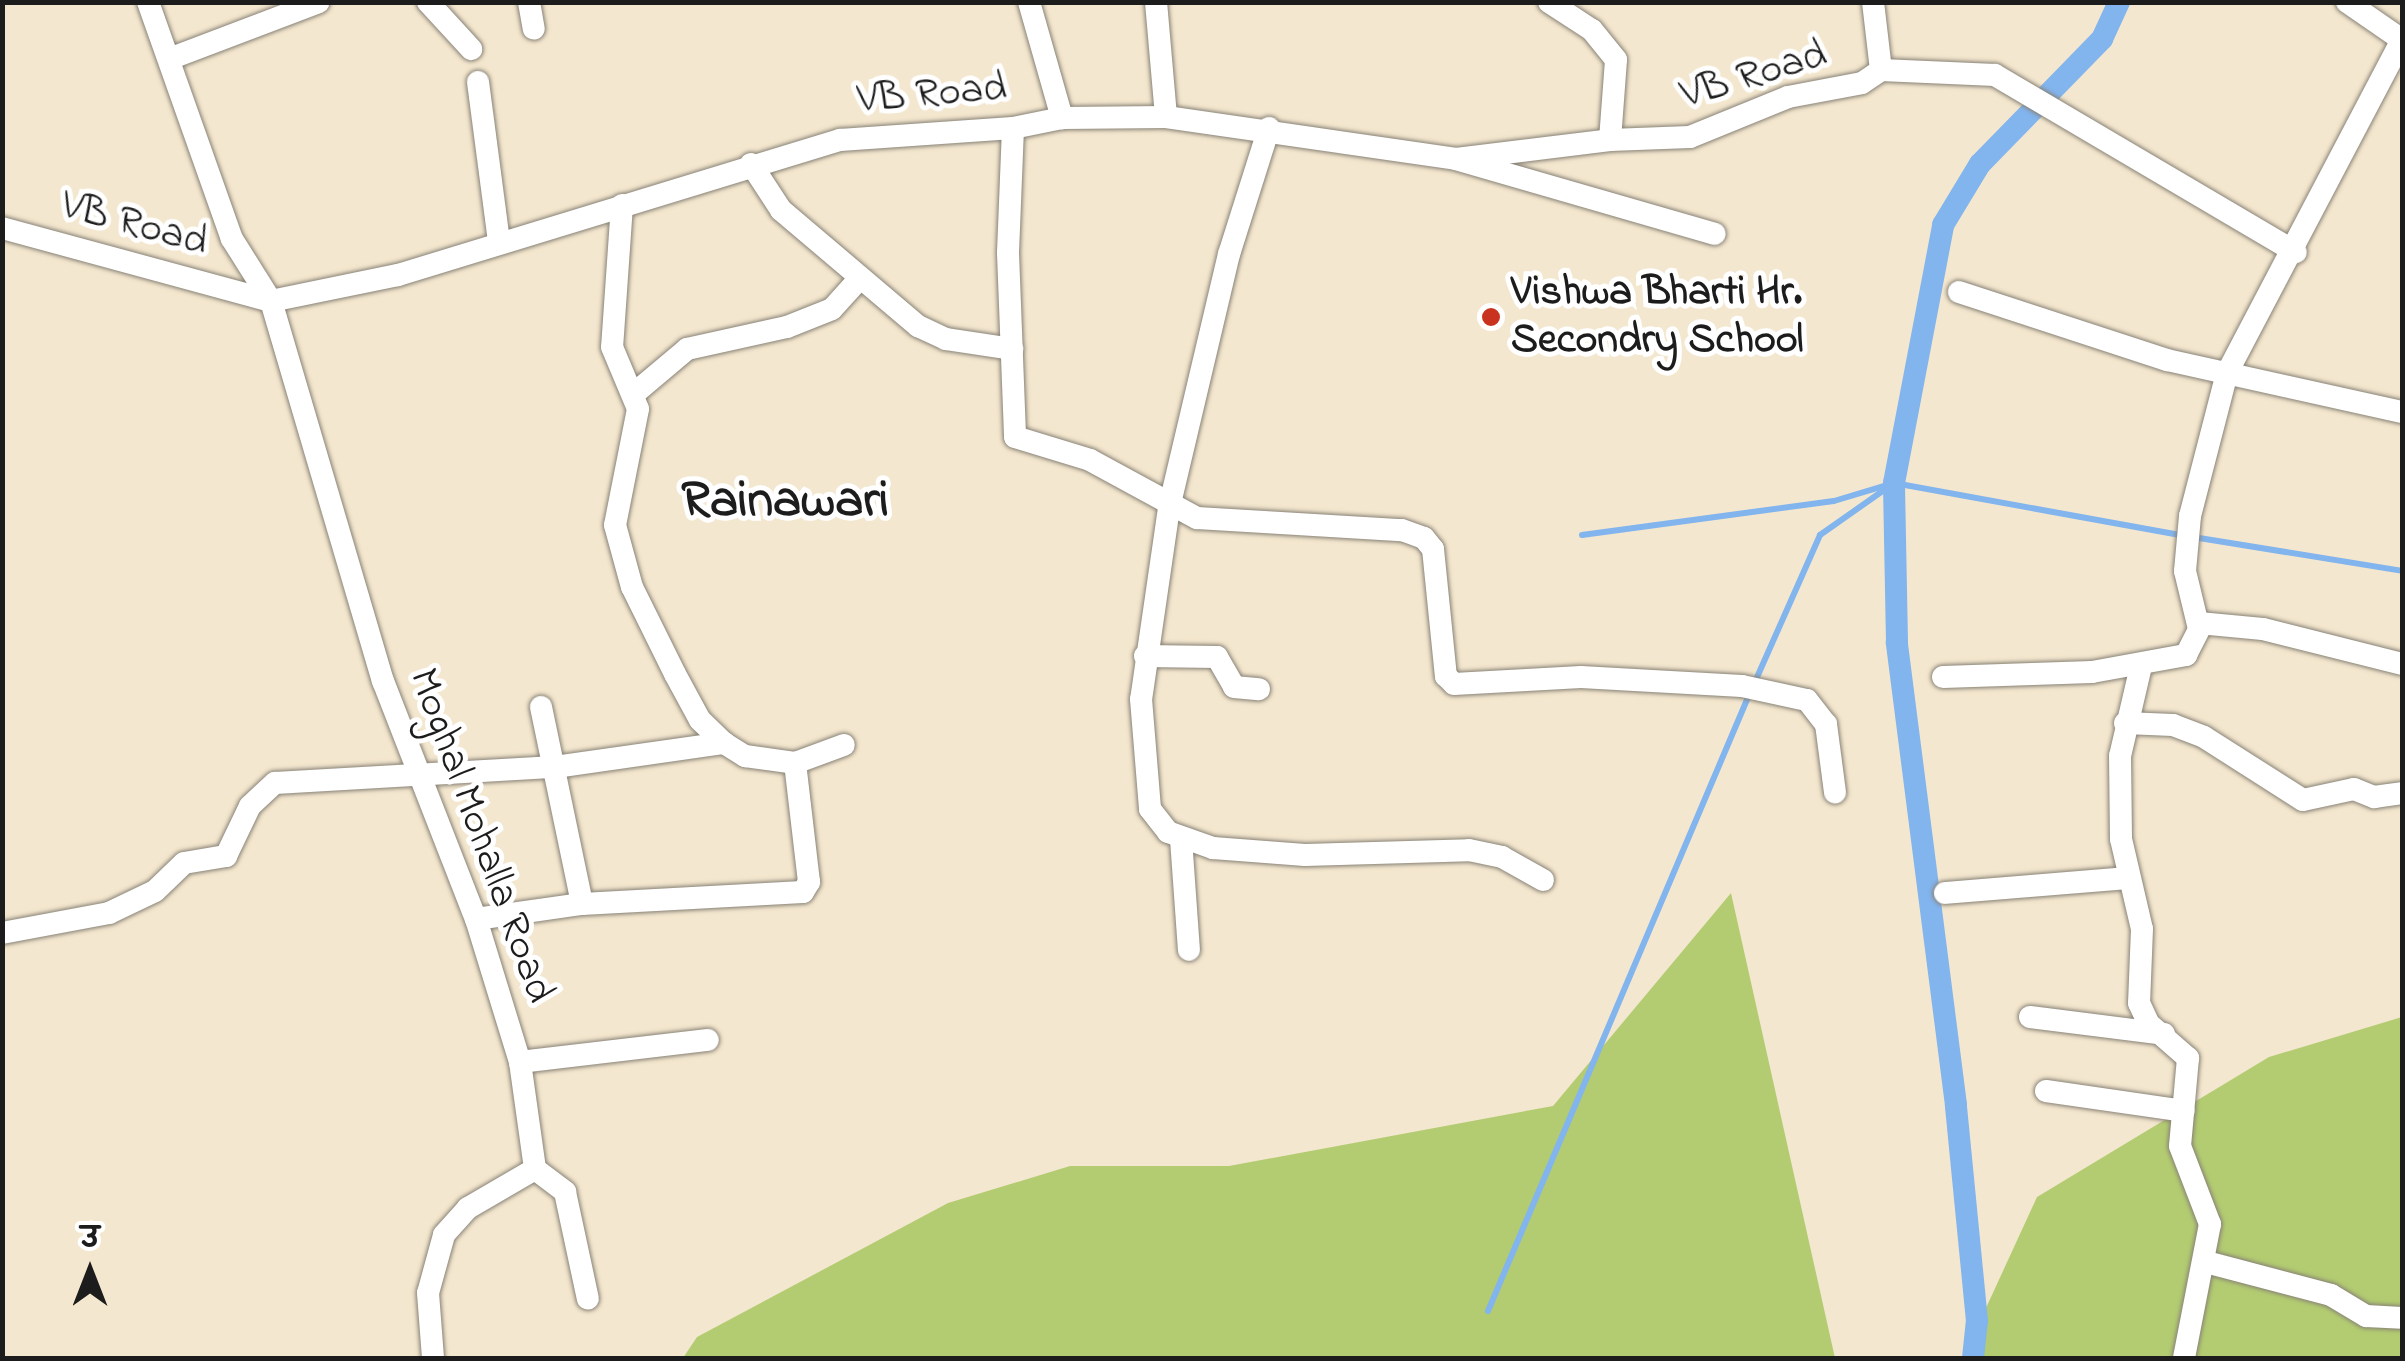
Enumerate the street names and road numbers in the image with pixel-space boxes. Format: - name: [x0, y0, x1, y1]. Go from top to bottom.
- street label: VB Road: [1675, 30, 1833, 122]
- street label: VB Road: [855, 63, 1009, 127]
- street label: VB Road: [55, 181, 213, 269]
- street label: Moghal Mohalla Road: [396, 662, 564, 1010]

